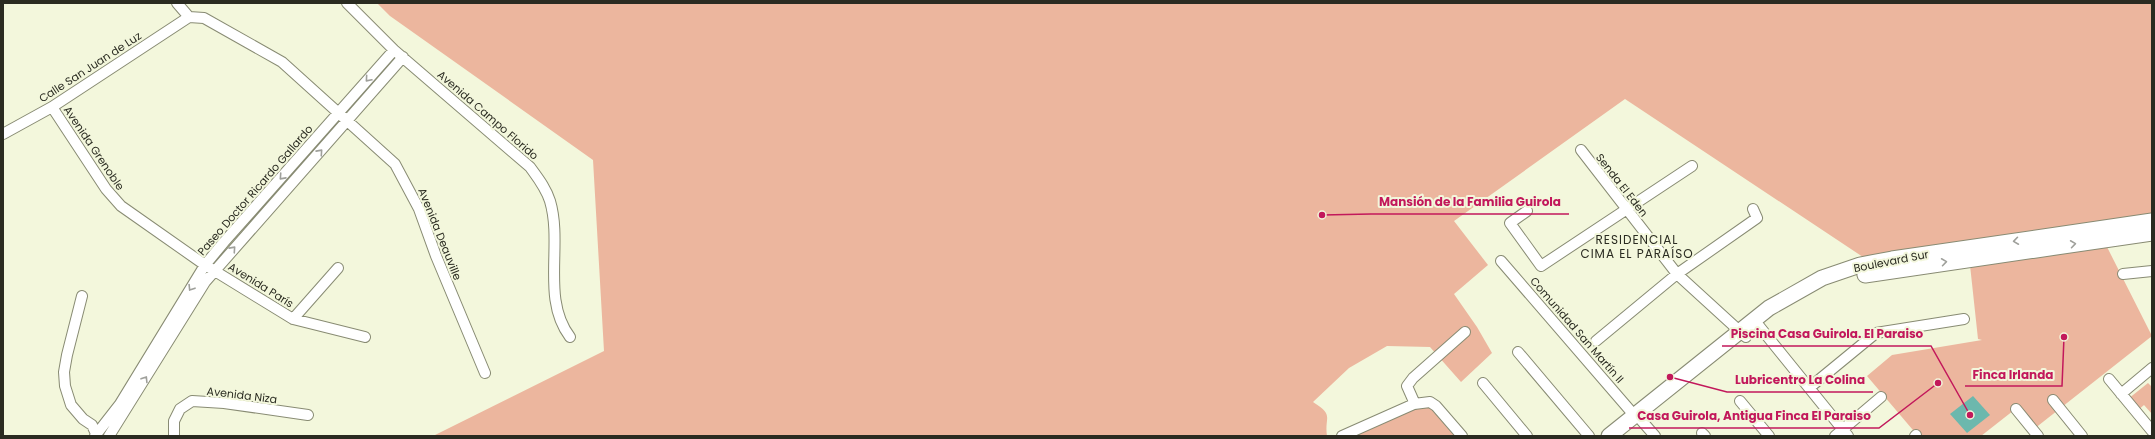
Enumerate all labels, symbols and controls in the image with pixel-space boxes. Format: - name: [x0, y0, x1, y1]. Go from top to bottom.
- street label: Calle San Juan de Luz: [36, 28, 144, 106]
- street label: Avenida Campo Florido: [434, 67, 542, 163]
- one-way arrow: [366, 75, 373, 82]
- street label: Avenida Grenoble: [60, 103, 128, 193]
- street label: Paseo Doctor Ricardo Gallardo: [194, 121, 316, 259]
- one-way arrow: [315, 149, 323, 157]
- street label: Senda El Eden: [1592, 150, 1652, 220]
- one-way arrow: [279, 172, 286, 179]
- street label: Avenida Deauville: [414, 185, 466, 283]
- callout: Mansión de la Familia Guirola: [1371, 190, 1569, 214]
- text: Mansión de la Familia Guirola: [1379, 193, 1561, 210]
- district label: RESIDENCIAL CIMA EL PARAÍSO: [1580, 231, 1694, 262]
- one-way arrow: [2013, 236, 2019, 245]
- one-way arrow: [2070, 240, 2076, 249]
- one-way arrow: [228, 246, 235, 253]
- street label: Boulevard Sur: [1852, 246, 1930, 276]
- one-way arrow: [1941, 258, 1947, 267]
- street label: Avenida París: [225, 259, 297, 312]
- street label: Comunidad San Martín II: [1526, 273, 1628, 387]
- one-way arrow: [188, 284, 196, 291]
- callout: Piscina Casa Guirola. El Paraiso: [1722, 322, 1931, 346]
- text: Piscina Casa Guirola. El Paraiso: [1731, 325, 1924, 342]
- callout: Finca Irlanda: [1965, 362, 2062, 386]
- text: Finca Irlanda: [1973, 366, 2053, 383]
- callout: Lubricentro La Colina: [1727, 368, 1873, 392]
- text: Lubricentro La Colina: [1735, 371, 1865, 388]
- one-way arrow: [140, 376, 147, 383]
- street label: Avenida Niza: [206, 383, 278, 407]
- callout: Casa Guirola, Antigua Finca El Paraiso: [1629, 404, 1879, 428]
- text: Casa Guirola, Antigua Finca El Paraiso: [1637, 407, 1871, 424]

